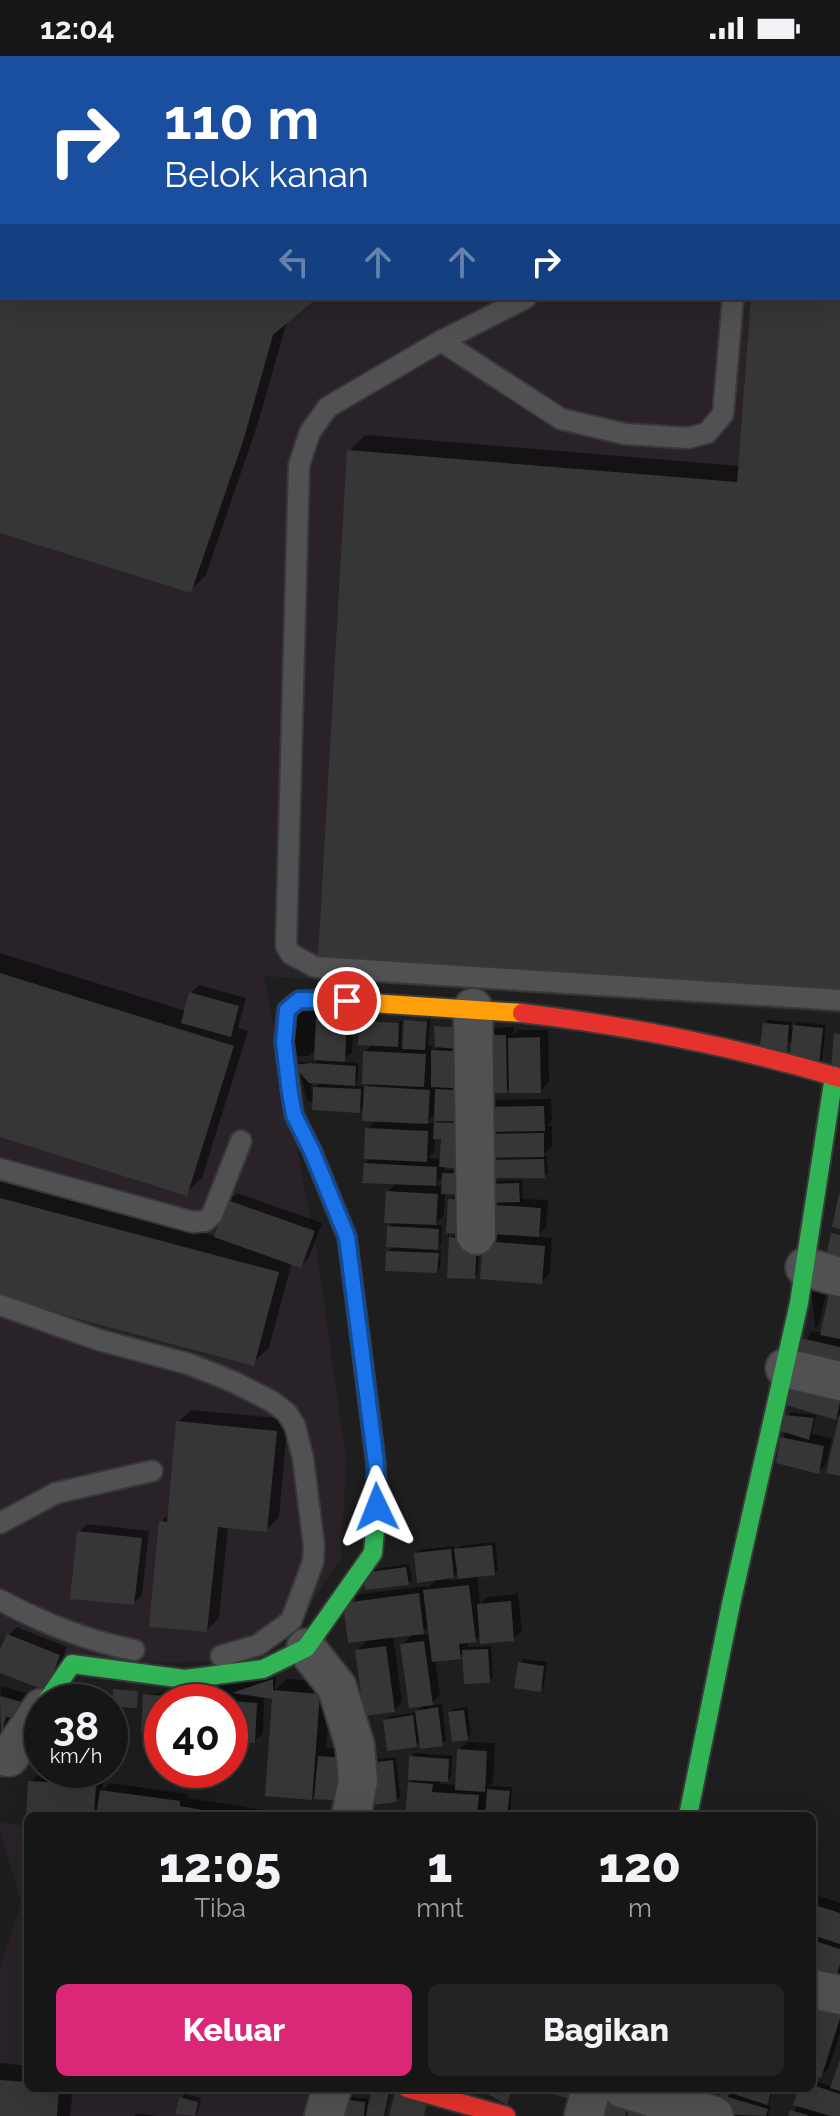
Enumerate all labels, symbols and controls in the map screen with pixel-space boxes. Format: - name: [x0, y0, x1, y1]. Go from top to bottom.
- text: 12:04: [40, 11, 115, 46]
- text: 110 m: [164, 86, 319, 152]
- icon: right: [32, 88, 136, 192]
- text: Belok kanan: [164, 153, 369, 195]
- icon: left: [272, 240, 316, 284]
- icon: ahead: [356, 240, 400, 284]
- icon: ahead: [440, 240, 484, 284]
- icon: right: [524, 240, 568, 284]
- pin: [313, 967, 381, 1035]
- icon: arrive: [325, 979, 369, 1023]
- position arrow: [335, 1465, 419, 1549]
- speed limit sign: 40: [144, 1684, 248, 1788]
- text: 38: [53, 1702, 99, 1749]
- text: km/h: [50, 1744, 102, 1768]
- text: 12:05: [159, 1837, 281, 1893]
- text: 1: [428, 1837, 452, 1893]
- text: 120: [599, 1837, 681, 1893]
- text: Tiba: [194, 1893, 246, 1923]
- text: mnt: [416, 1893, 464, 1923]
- text: m: [628, 1893, 652, 1923]
- button: Keluar: [56, 1984, 412, 2076]
- button: Bagikan: [428, 1984, 784, 2076]

